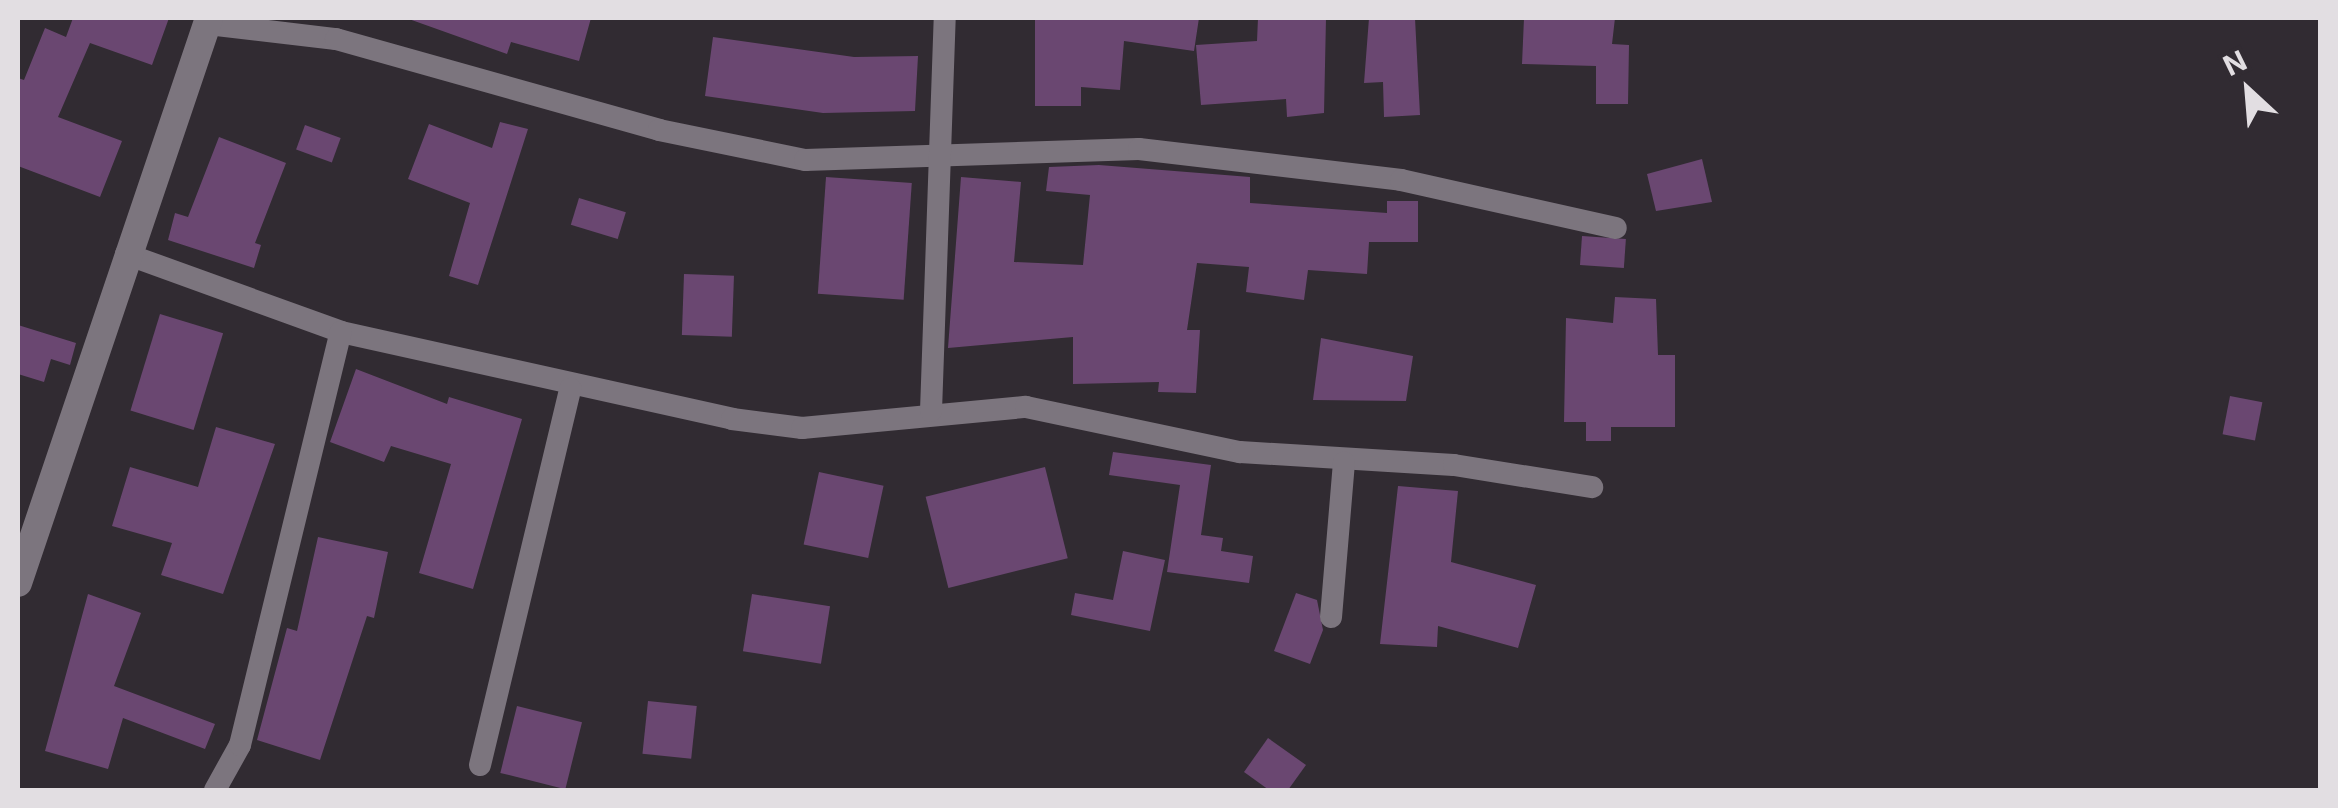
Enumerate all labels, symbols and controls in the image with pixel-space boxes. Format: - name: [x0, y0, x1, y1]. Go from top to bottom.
- north arrow: [2198, 40, 2298, 140]
- text: N: [2218, 43, 2252, 83]

